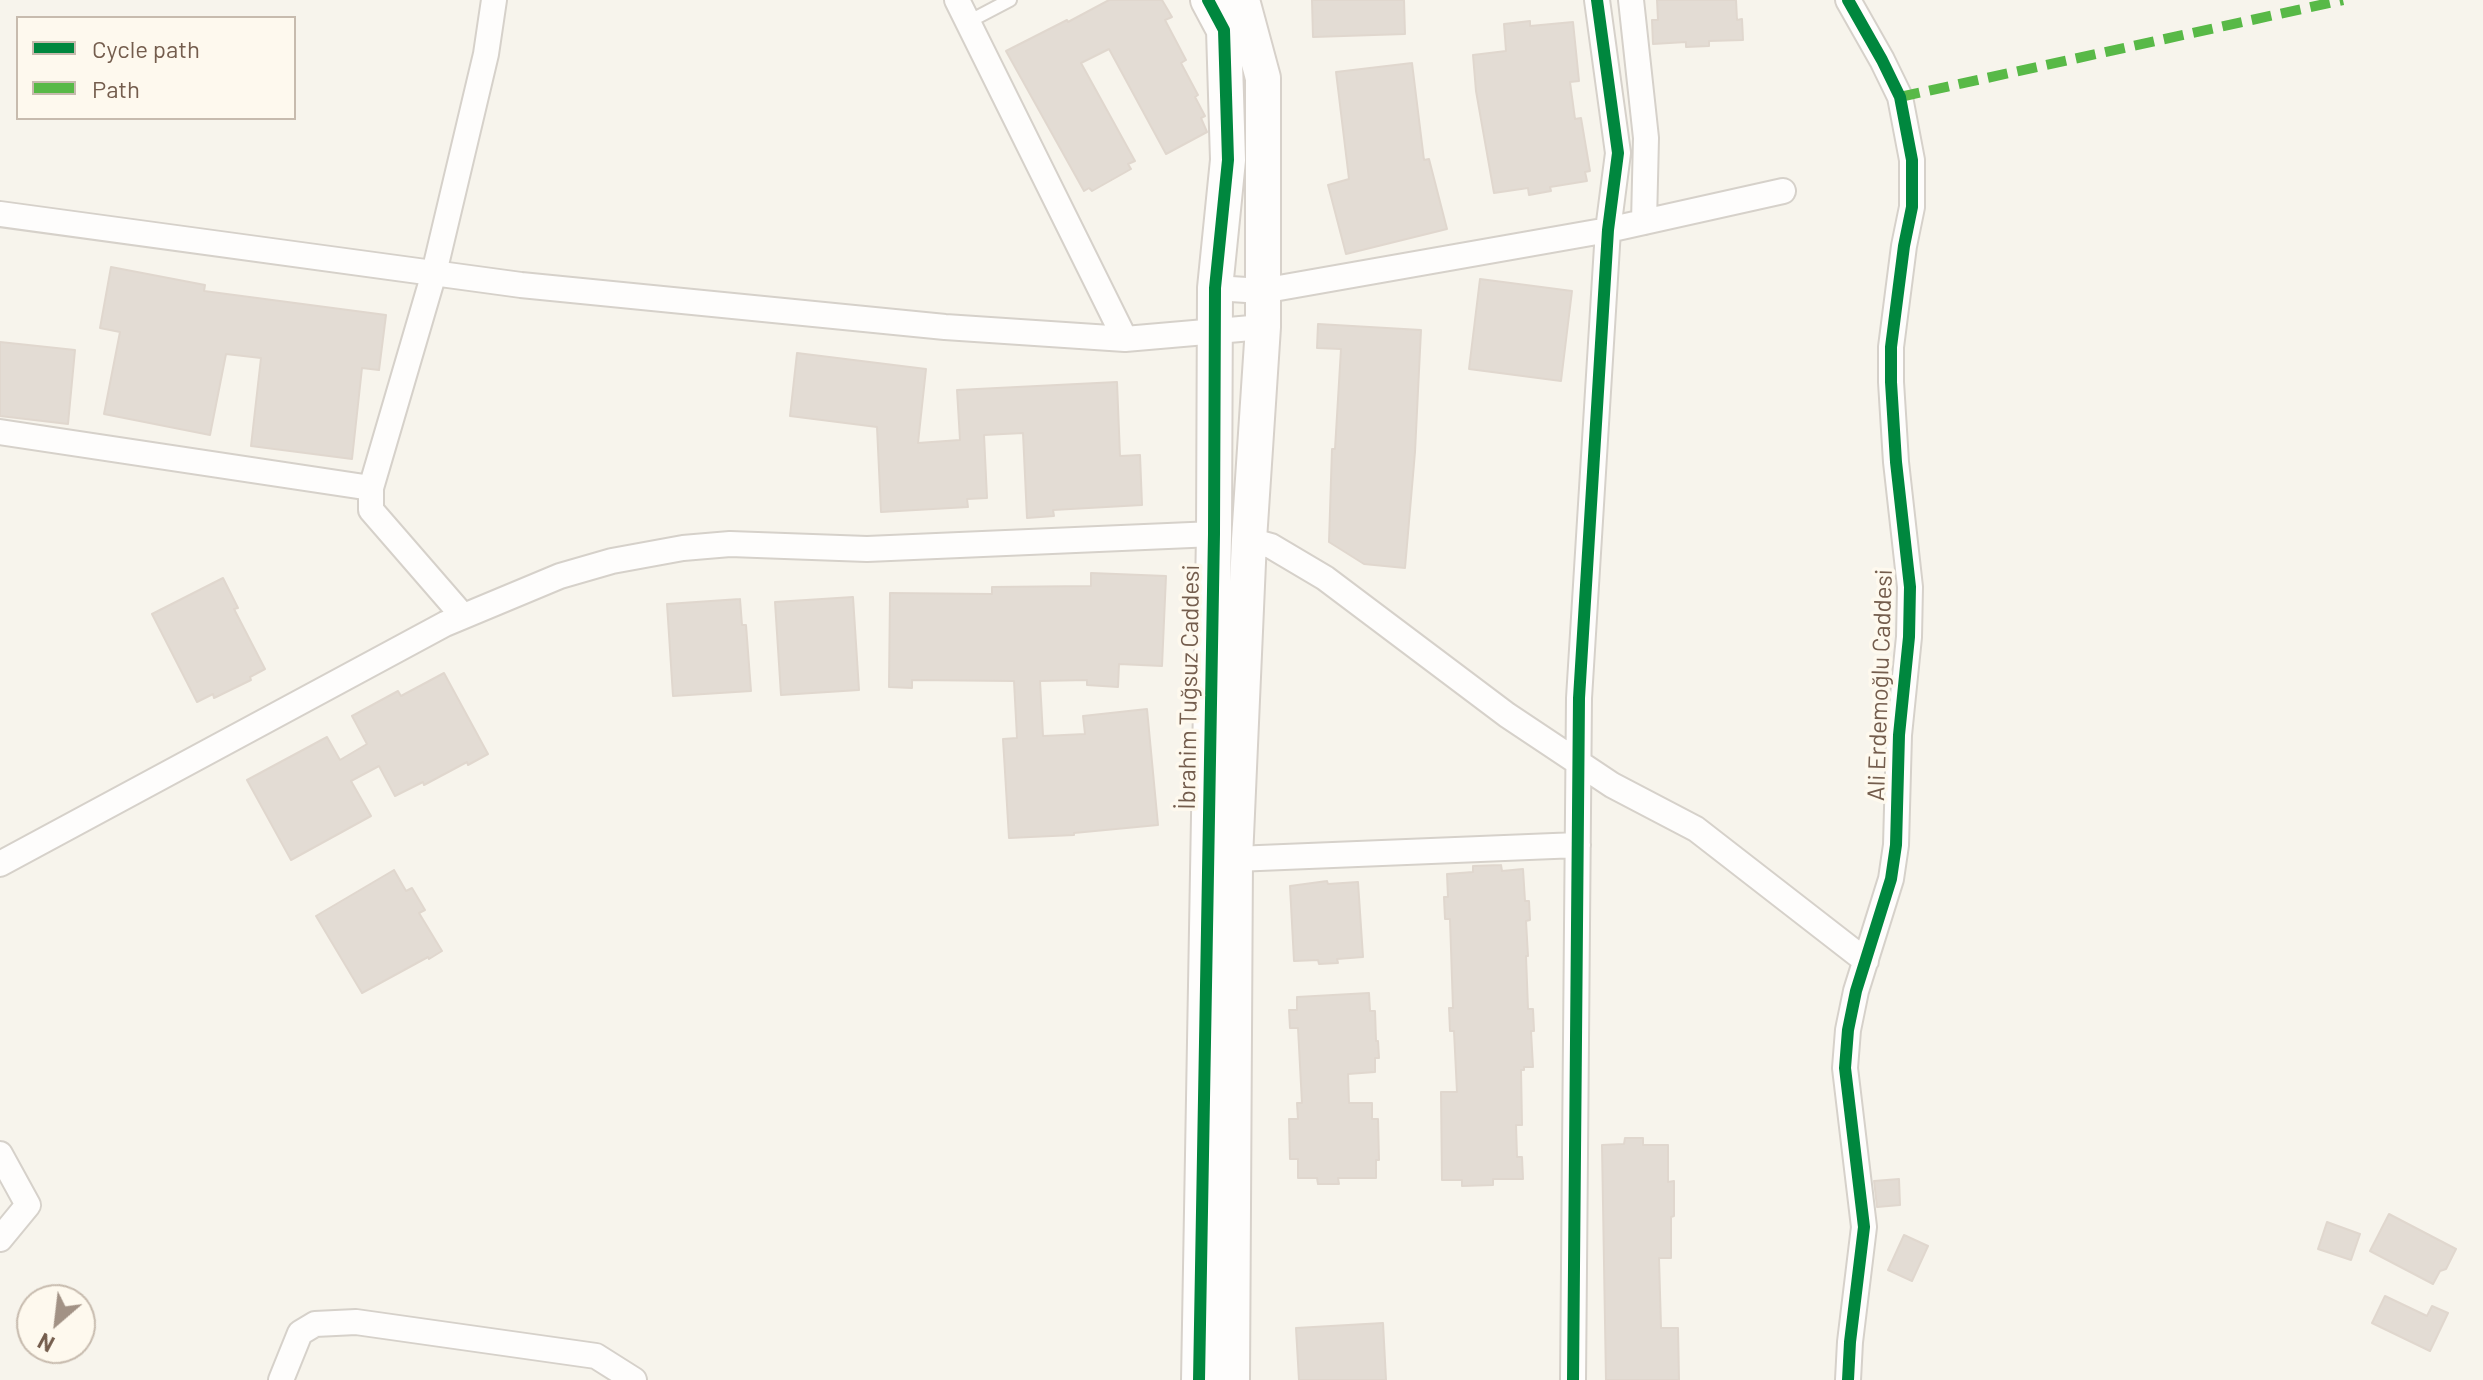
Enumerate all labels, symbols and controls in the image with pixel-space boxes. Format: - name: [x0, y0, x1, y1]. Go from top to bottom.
- legend: [16, 16, 296, 120]
- text: Cycle path: [92, 34, 200, 63]
- text: Path: [92, 74, 140, 103]
- street label: İbrahim Tuğsuz Caddesi: [1172, 564, 1206, 810]
- street label: Ali Erdemoğlu Caddesi: [1862, 569, 1898, 801]
- north arrow: [16, 1284, 96, 1364]
- text: N: [33, 1329, 58, 1358]

